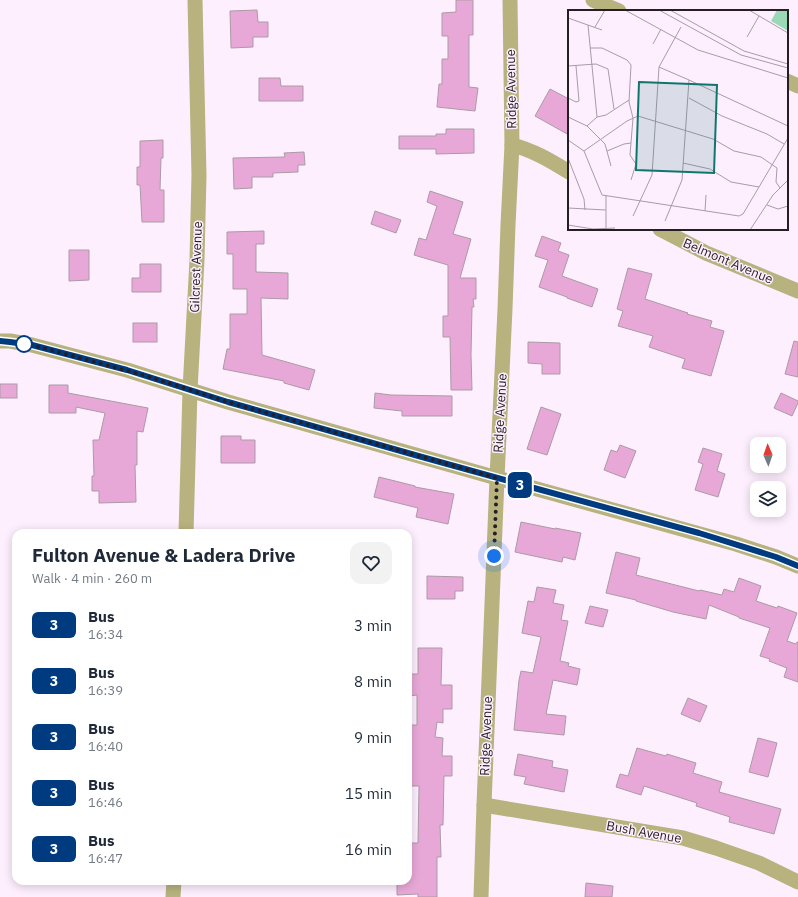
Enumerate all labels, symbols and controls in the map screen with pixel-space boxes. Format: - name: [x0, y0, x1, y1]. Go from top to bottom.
- inset map: [568, 10, 788, 230]
- street label: Ridge Avenue: [502, 49, 520, 129]
- street label: Gilcrest Avenue: [186, 221, 206, 313]
- street label: Belmont Avenue: [680, 234, 776, 288]
- unlabelled marker: [15, 335, 33, 353]
- street label: Ridge Avenue: [489, 373, 511, 453]
- north arrow: [750, 437, 786, 473]
- map controls: [750, 437, 786, 517]
- line badge: 3: [507, 472, 533, 498]
- text: 3: [516, 476, 524, 494]
- button: layers: [750, 481, 786, 517]
- button: heart: [350, 542, 392, 584]
- text: Fulton Avenue & Ladera Drive: [32, 543, 296, 567]
- your location: [484, 546, 504, 566]
- text: Walk · 4 min · 260 m: [32, 570, 152, 587]
- text: Bus: [88, 607, 115, 626]
- text: 3: [50, 616, 58, 634]
- text: 3 min: [354, 616, 392, 635]
- text: 16:34: [88, 626, 123, 643]
- text: Bus: [88, 663, 115, 682]
- text: 3: [50, 672, 58, 690]
- text: 8 min: [354, 672, 392, 691]
- text: 16:39: [88, 682, 123, 699]
- street label: Ridge Avenue: [476, 696, 496, 776]
- text: Bus: [88, 719, 115, 738]
- text: 3: [50, 728, 58, 746]
- text: 9 min: [354, 728, 392, 747]
- text: 16:40: [88, 738, 123, 755]
- text: Bus: [88, 775, 115, 794]
- text: 3: [50, 784, 58, 802]
- text: 15 min: [345, 784, 392, 803]
- text: 16:46: [88, 794, 123, 811]
- street label: Bush Avenue: [605, 817, 683, 847]
- text: Bus: [88, 831, 115, 850]
- text: 3: [50, 840, 58, 858]
- text: 16 min: [345, 840, 392, 859]
- text: 16:47: [88, 850, 123, 867]

